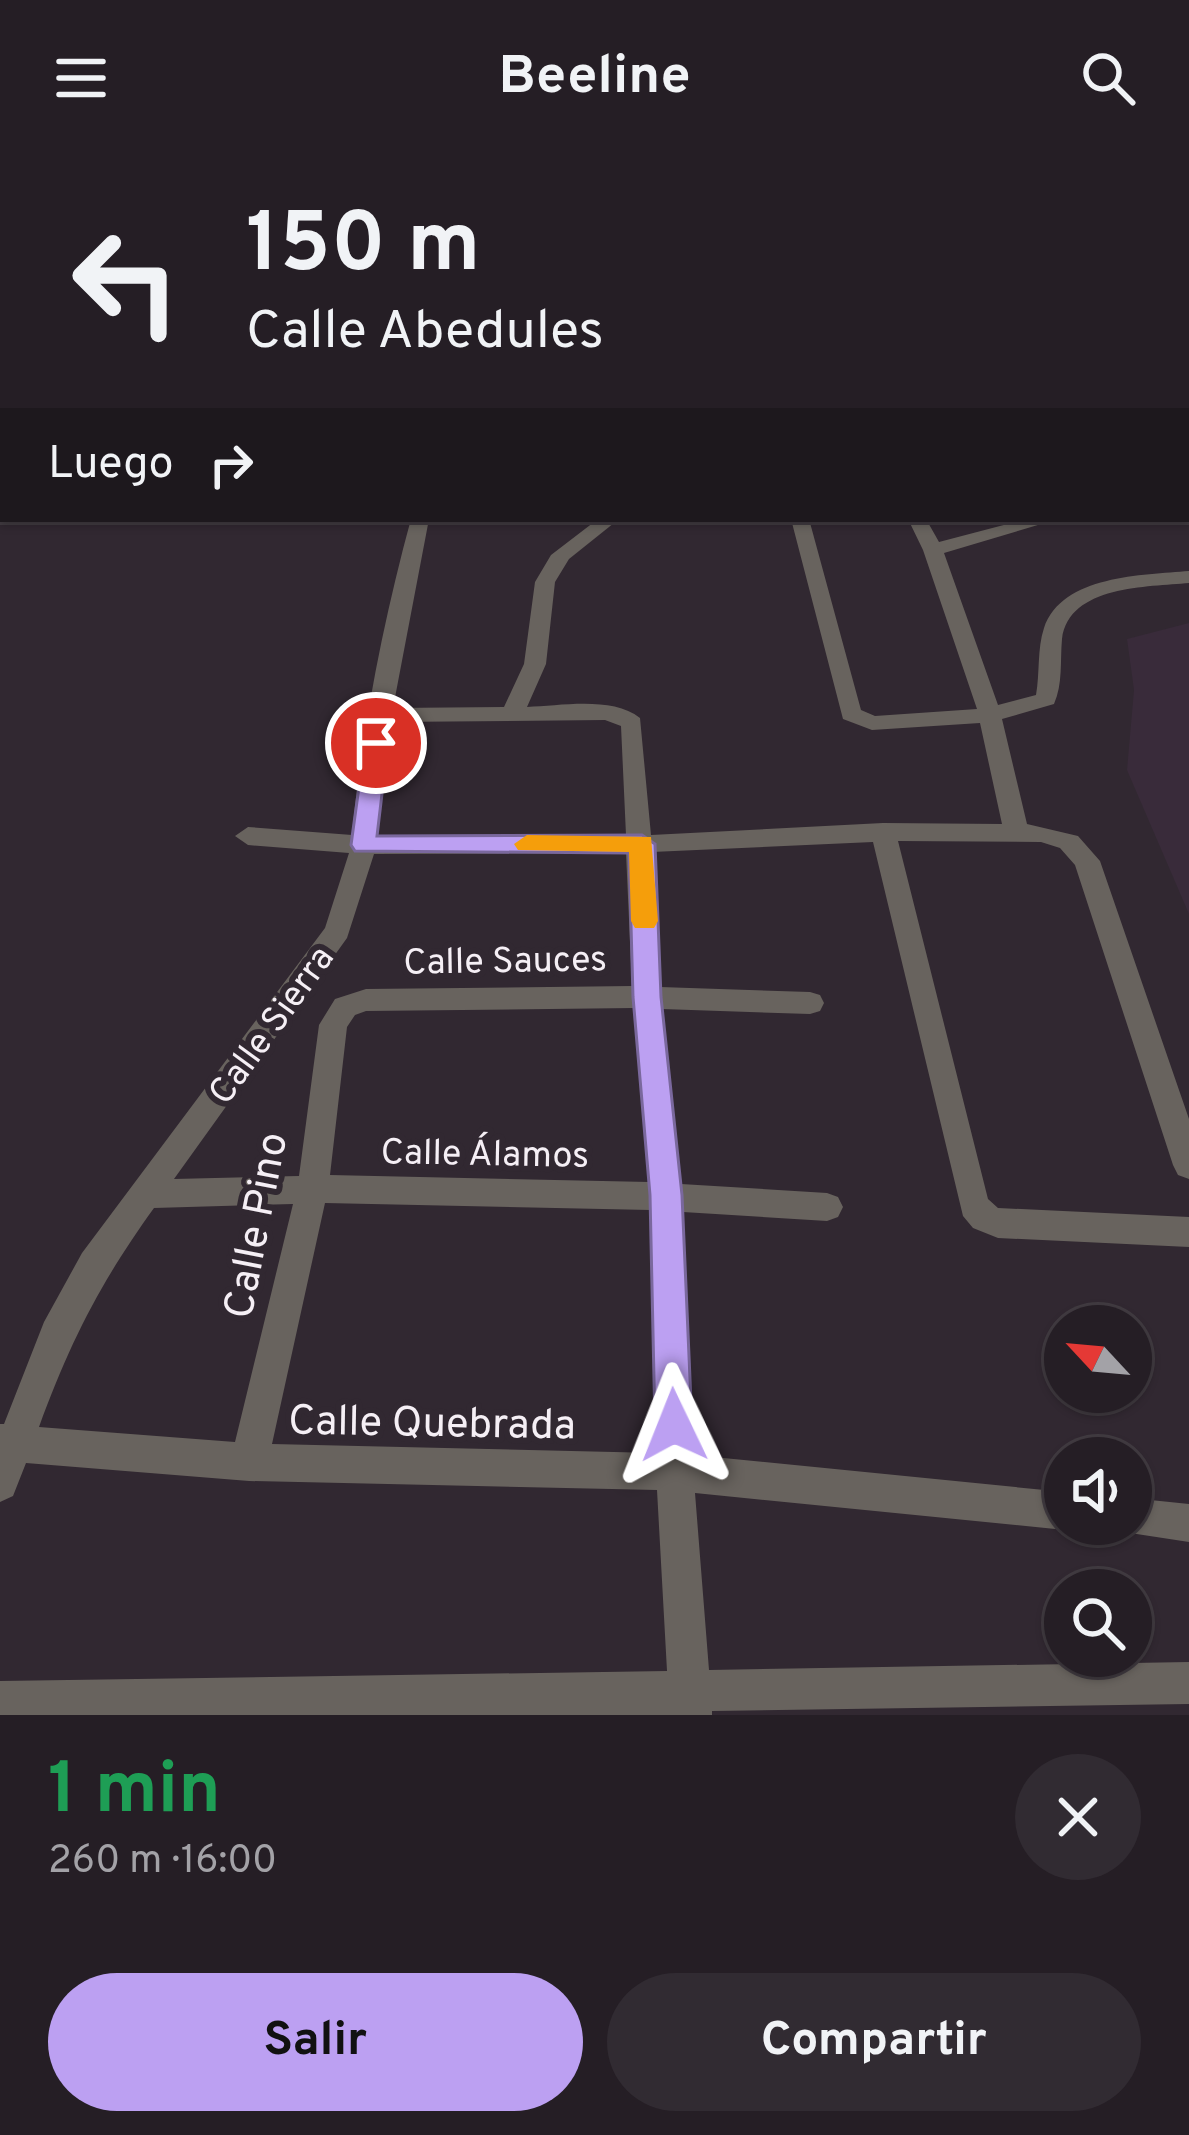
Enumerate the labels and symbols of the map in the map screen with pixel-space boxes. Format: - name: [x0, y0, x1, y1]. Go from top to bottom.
- pin: [325, 692, 427, 794]
- street label: Calle Sierra: [200, 938, 346, 1115]
- street label: Calle Sauces: [403, 938, 607, 988]
- street label: Calle Pino: [214, 1128, 302, 1323]
- street label: Calle Álamos: [380, 1129, 590, 1181]
- north arrow: [1044, 1305, 1152, 1413]
- position arrow: [611, 1362, 737, 1488]
- street label: Calle Quebrada: [288, 1396, 576, 1455]

